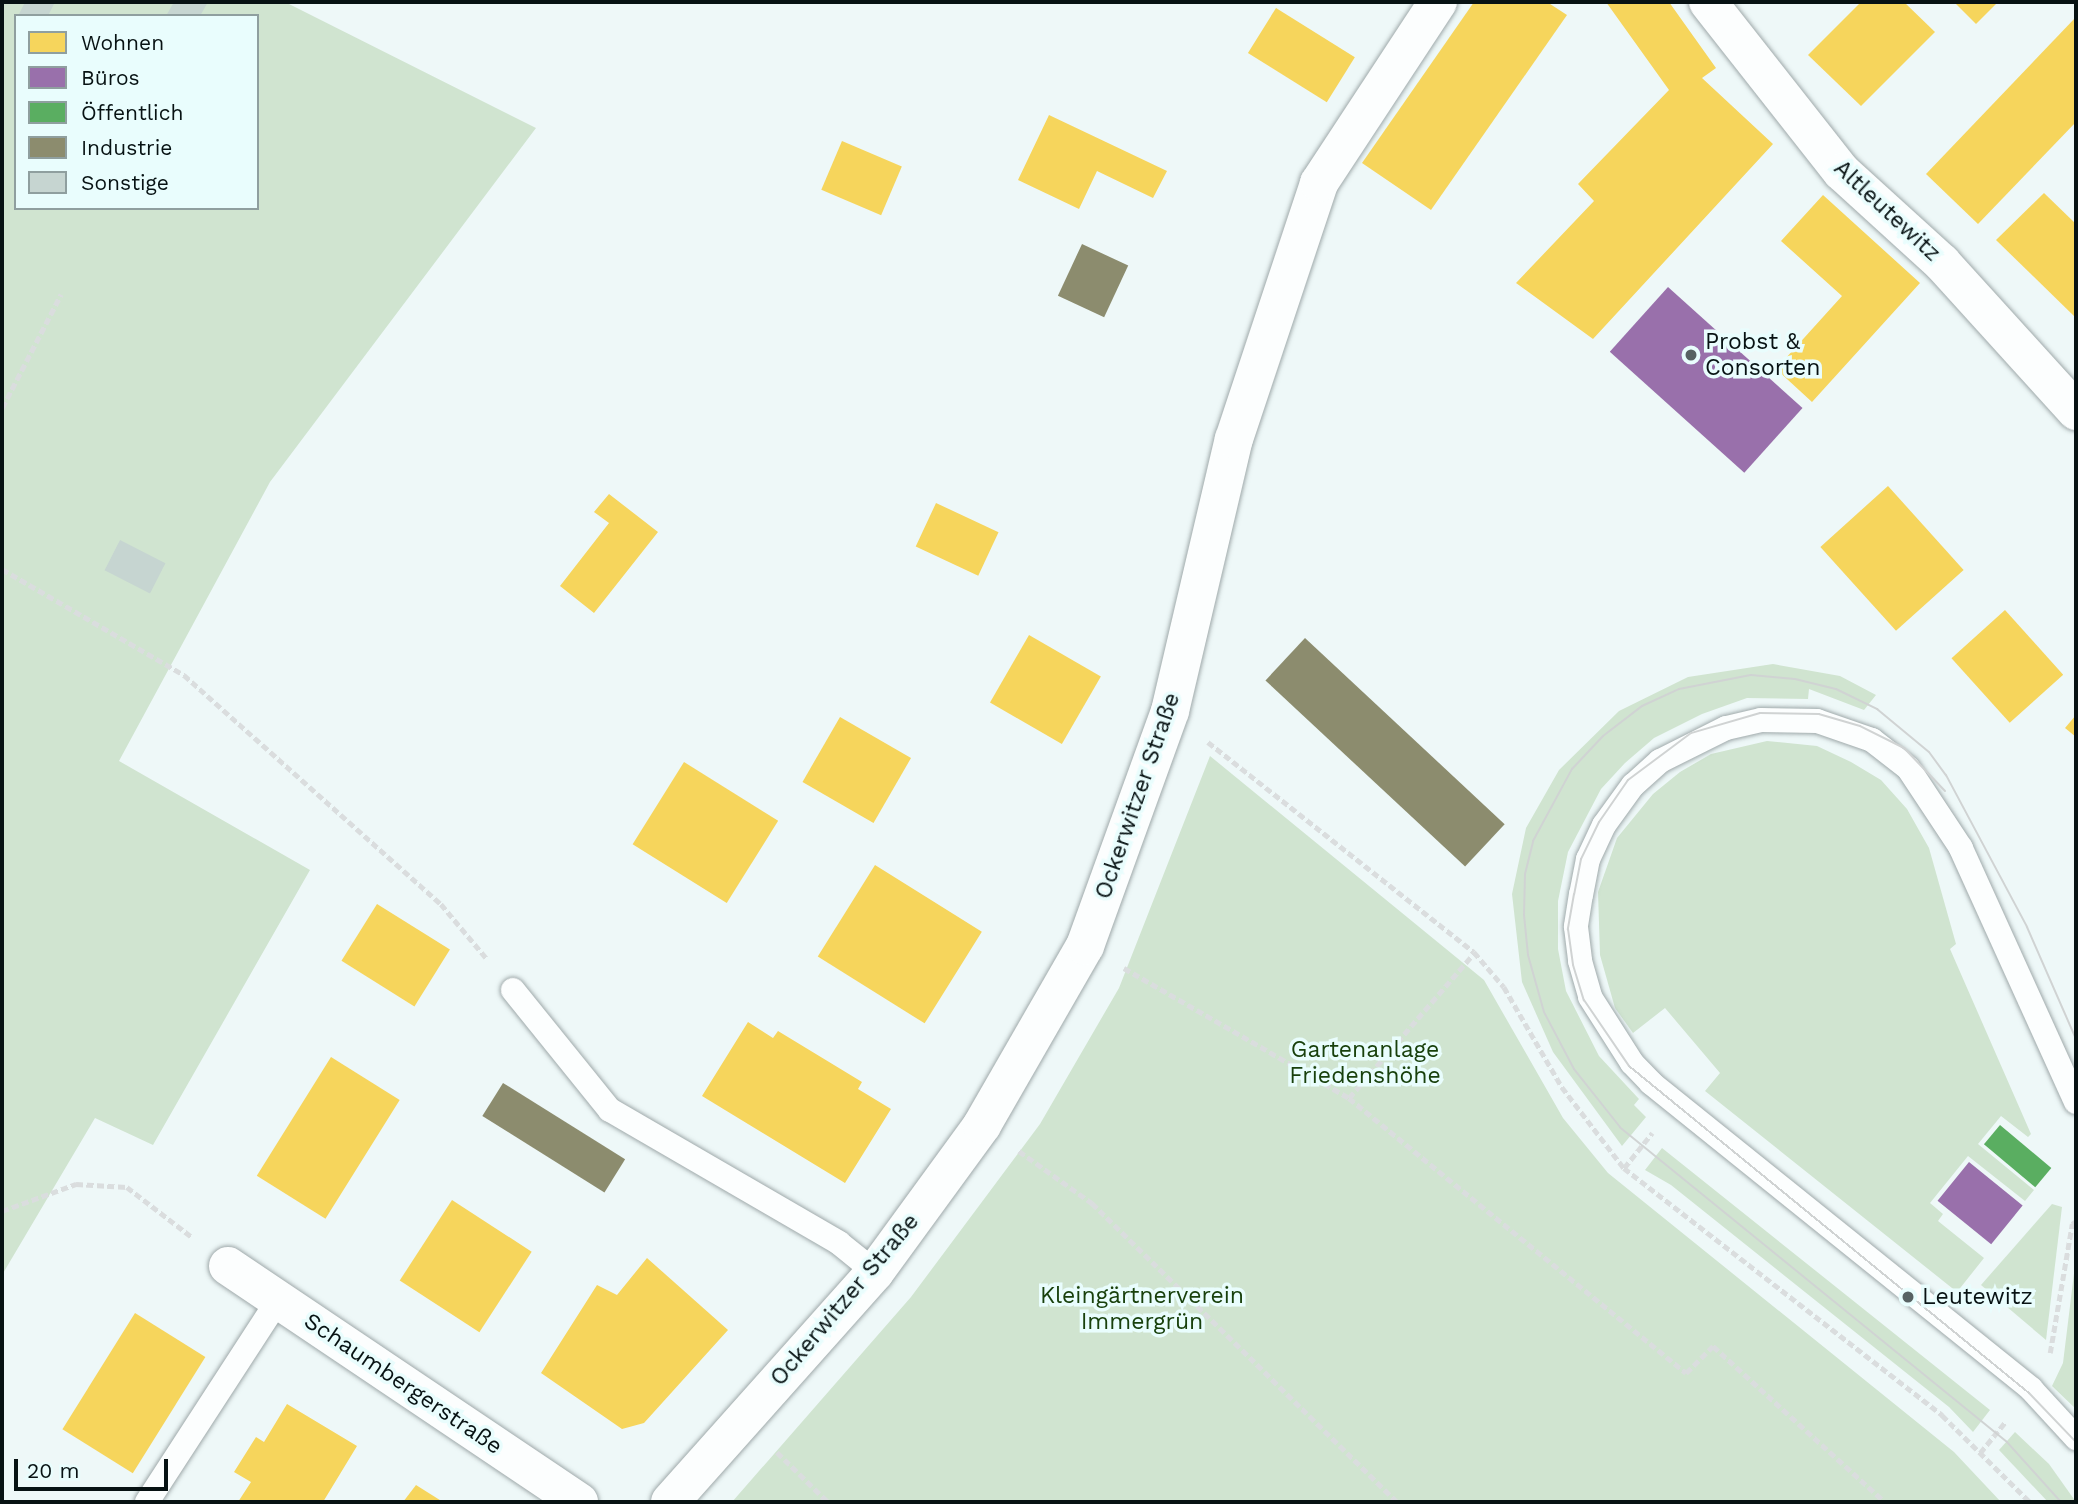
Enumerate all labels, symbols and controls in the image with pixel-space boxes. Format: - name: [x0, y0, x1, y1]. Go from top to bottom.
- legend: [14, 14, 259, 210]
- text: Wohnen: [81, 30, 164, 55]
- text: Büros: [81, 65, 140, 90]
- text: Öffentlich: [81, 100, 183, 125]
- text: Industrie: [81, 135, 172, 160]
- street label: Altleutewitz: [1828, 155, 1946, 267]
- text: Sonstige: [81, 170, 169, 195]
- place label: Probst & Consorten: [1705, 328, 1821, 382]
- marker: Probst & Consorten: [1683, 347, 1699, 363]
- street label: Ockerwitzer Straße: [1090, 689, 1186, 903]
- park label: Gartenanlage Friedenshöhe: [1289, 1036, 1441, 1090]
- street label: Ockerwitzer Straße: [765, 1208, 925, 1392]
- park label: Kleingärtnerverein Immergrün: [1040, 1282, 1244, 1336]
- place label: Leutewitz: [1922, 1283, 2033, 1311]
- marker: Leutewitz: [1900, 1289, 1916, 1305]
- street label: Schaumbergerstraße: [299, 1307, 507, 1461]
- scale bar: [18, 1444, 172, 1488]
- text: 20 m: [27, 1458, 79, 1483]

